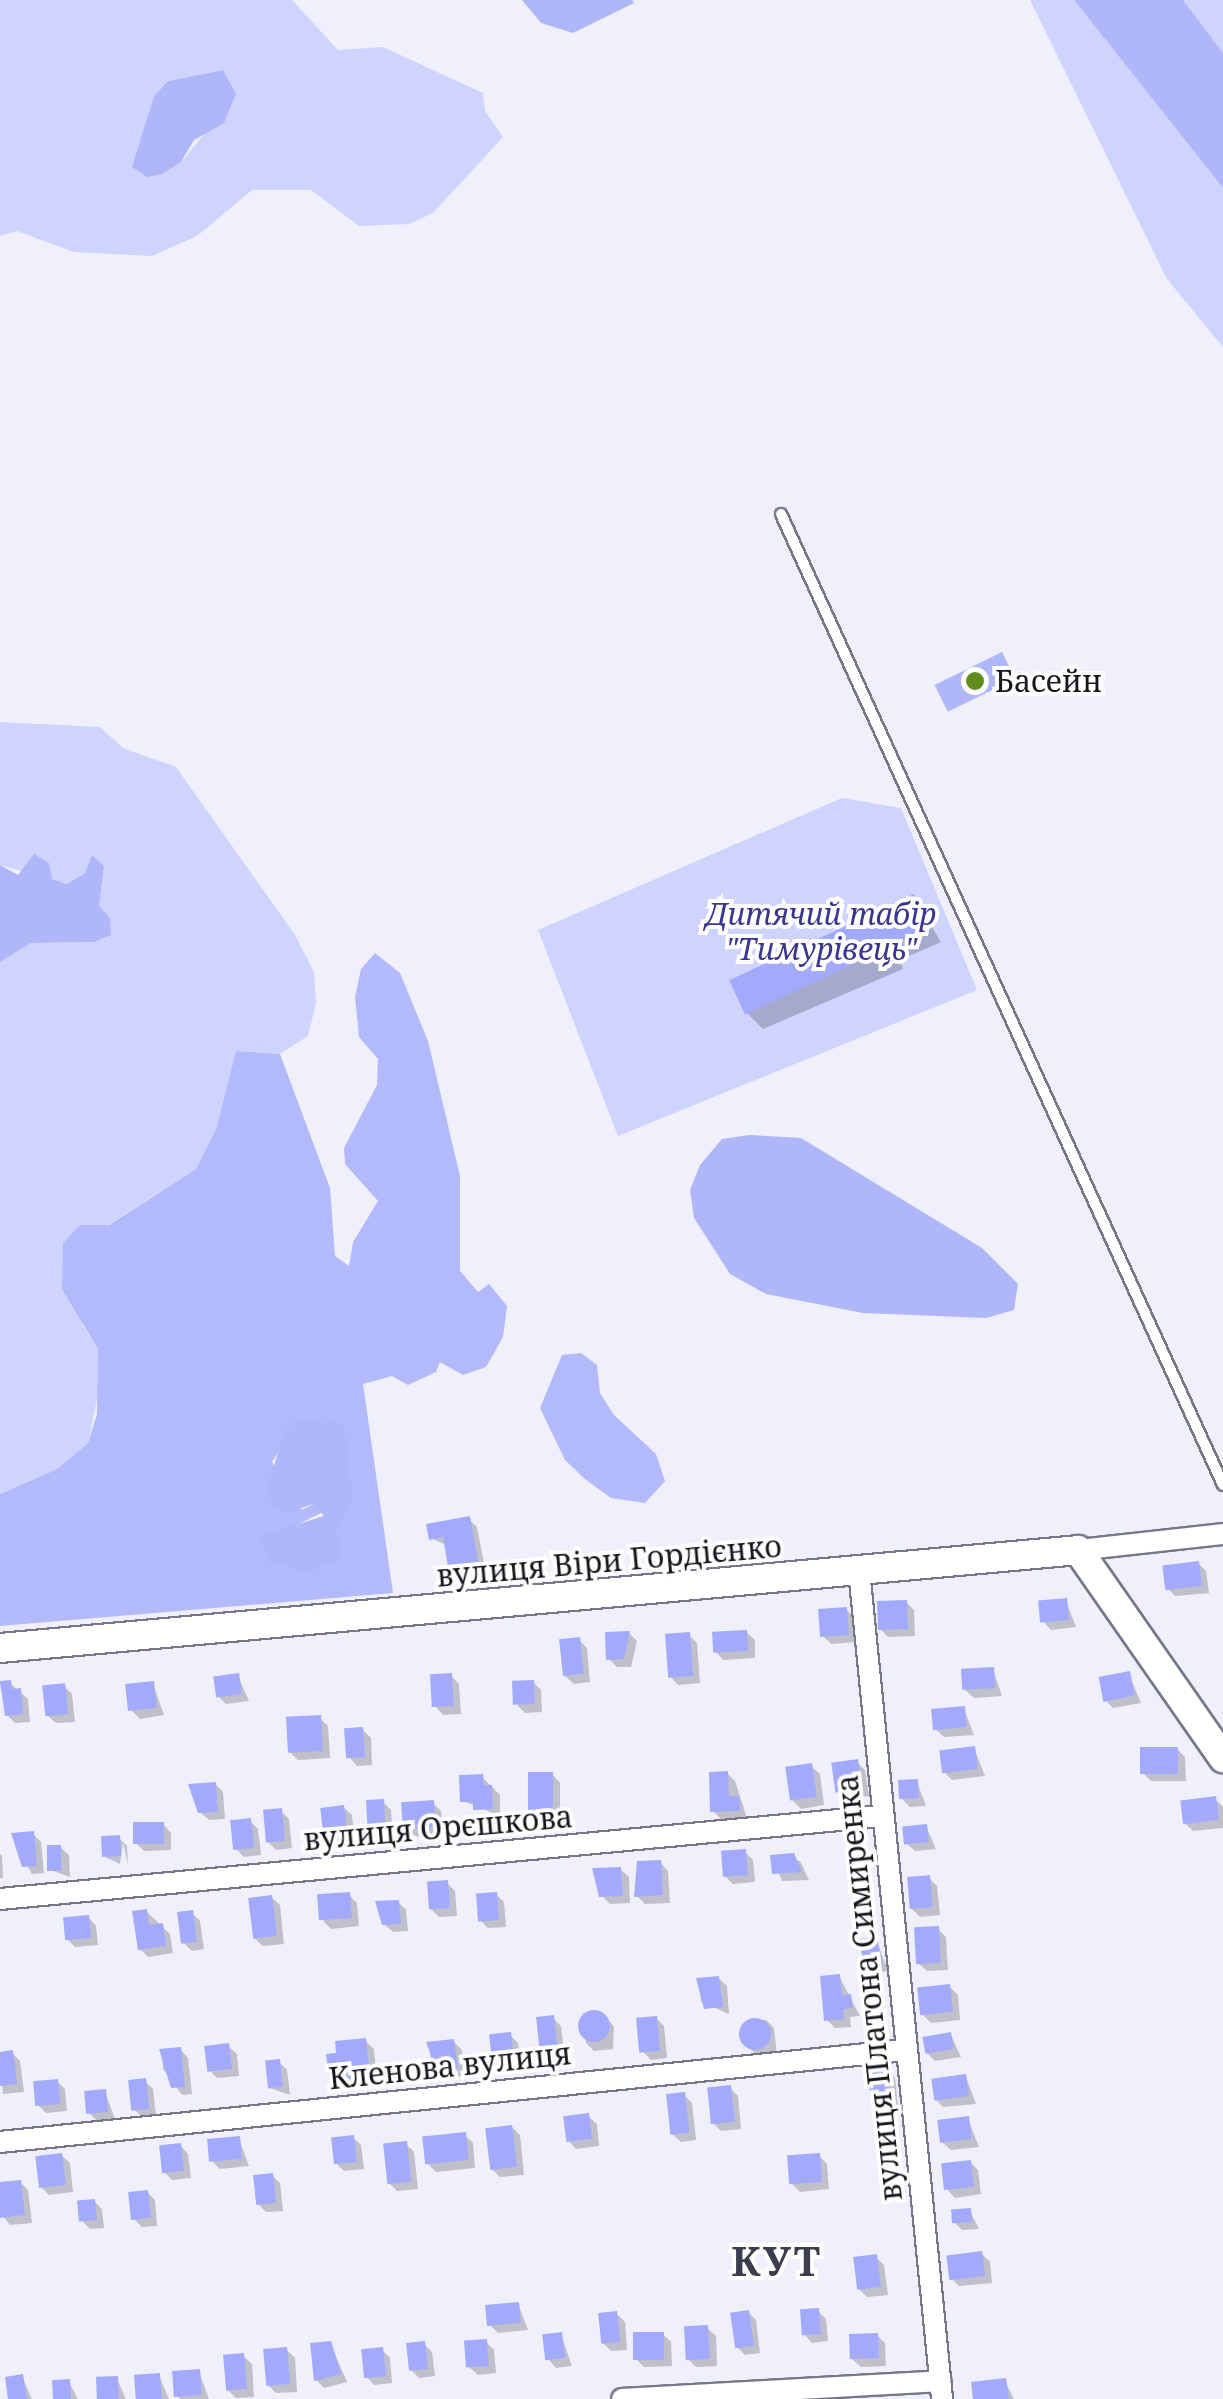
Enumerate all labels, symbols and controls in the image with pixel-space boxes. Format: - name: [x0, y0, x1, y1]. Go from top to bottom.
- place label: Басейн: [995, 663, 1102, 699]
- marker: Басейн: [964, 670, 986, 692]
- park label: Дитячий табір "Тимурівець": [706, 896, 936, 966]
- street label: вулиця Віри Гордієнко: [435, 1528, 783, 1594]
- street label: вулиця Платона Симиренка: [829, 1773, 909, 2203]
- street label: вулиця Орєшкова: [302, 1798, 574, 1858]
- street label: Кленова вулиця: [327, 2035, 573, 2097]
- district label: КУТ: [731, 2237, 823, 2285]

